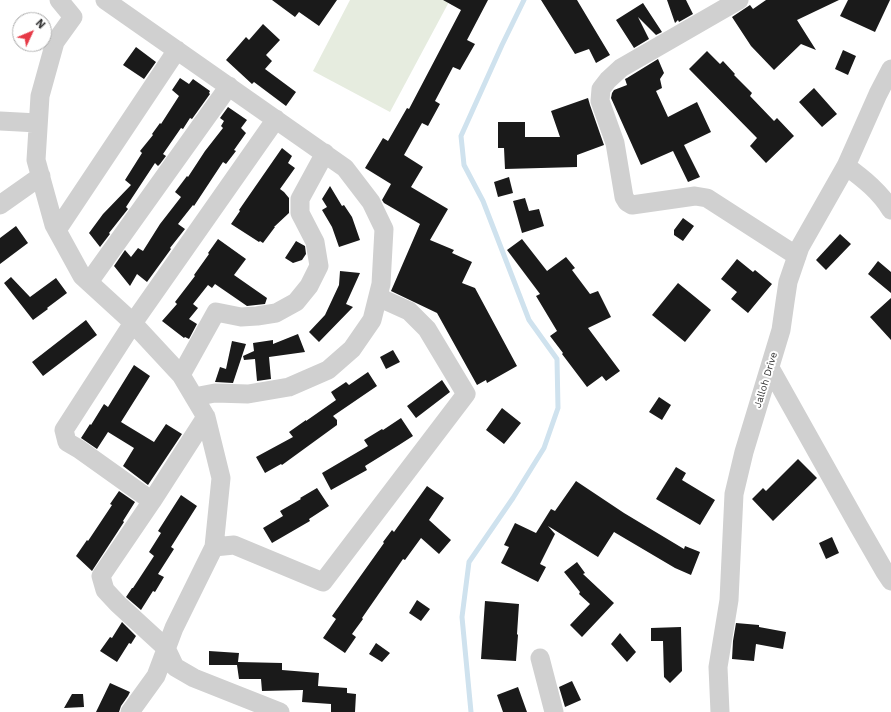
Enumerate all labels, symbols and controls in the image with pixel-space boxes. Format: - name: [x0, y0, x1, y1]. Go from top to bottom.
- north arrow: [12, 12, 52, 52]
- text: N: [33, 17, 48, 31]
- street label: Jalloh Drive: [752, 351, 780, 409]

